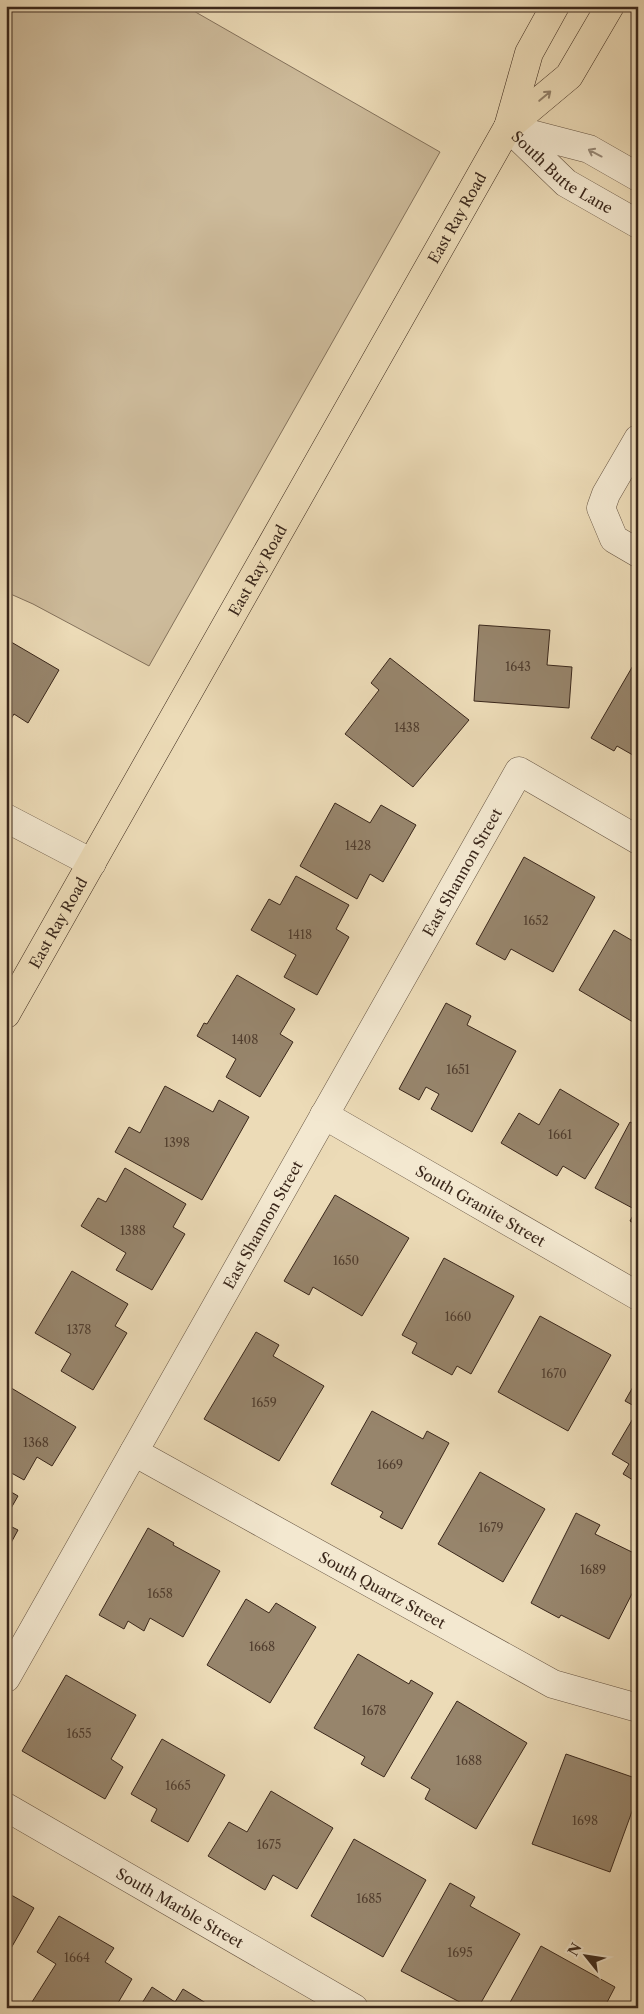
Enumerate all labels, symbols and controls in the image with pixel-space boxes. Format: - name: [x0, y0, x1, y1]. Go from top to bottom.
- one-way arrow: [538, 91, 551, 102]
- street label: South Butte Lane: [508, 126, 616, 217]
- one-way arrow: [588, 148, 603, 157]
- street label: East Ray Road: [423, 169, 490, 267]
- street label: East Ray Road: [224, 521, 290, 619]
- house number: 1643: [505, 659, 531, 674]
- house number: 1438: [394, 720, 420, 735]
- street label: East Shannon Street: [418, 804, 506, 939]
- house number: 1428: [345, 838, 371, 853]
- street label: East Ray Road: [24, 874, 91, 971]
- house number: 1652: [523, 913, 549, 928]
- house number: 1418: [288, 927, 312, 942]
- house number: 1408: [232, 1032, 258, 1047]
- house number: 1651: [446, 1062, 470, 1077]
- house number: 1661: [548, 1127, 572, 1142]
- house number: 1398: [164, 1135, 190, 1150]
- street label: East Shannon Street: [219, 1156, 307, 1292]
- street label: South Granite Street: [413, 1161, 550, 1251]
- house number: 1388: [120, 1223, 146, 1238]
- house number: 1650: [333, 1253, 359, 1268]
- house number: 1660: [445, 1309, 471, 1324]
- house number: 1378: [67, 1322, 91, 1337]
- house number: 1670: [541, 1366, 567, 1381]
- house number: 1659: [251, 1395, 277, 1410]
- house number: 1368: [23, 1435, 49, 1450]
- house number: 1669: [377, 1457, 403, 1472]
- house number: 1679: [479, 1520, 503, 1535]
- street label: South Quartz Street: [316, 1547, 450, 1633]
- house number: 1689: [580, 1562, 606, 1577]
- house number: 1658: [147, 1586, 173, 1601]
- house number: 1668: [249, 1639, 275, 1654]
- house number: 1678: [362, 1703, 386, 1718]
- house number: 1655: [66, 1726, 92, 1741]
- house number: 1688: [456, 1753, 482, 1768]
- house number: 1665: [165, 1778, 191, 1793]
- house number: 1698: [572, 1813, 598, 1828]
- house number: 1675: [257, 1837, 281, 1852]
- street label: South Marble Street: [113, 1863, 248, 1952]
- house number: 1685: [356, 1891, 382, 1906]
- north arrow: [562, 1932, 612, 1982]
- text: N: [564, 1940, 586, 1959]
- house number: 1695: [447, 1945, 473, 1960]
- house number: 1664: [64, 1950, 90, 1965]

